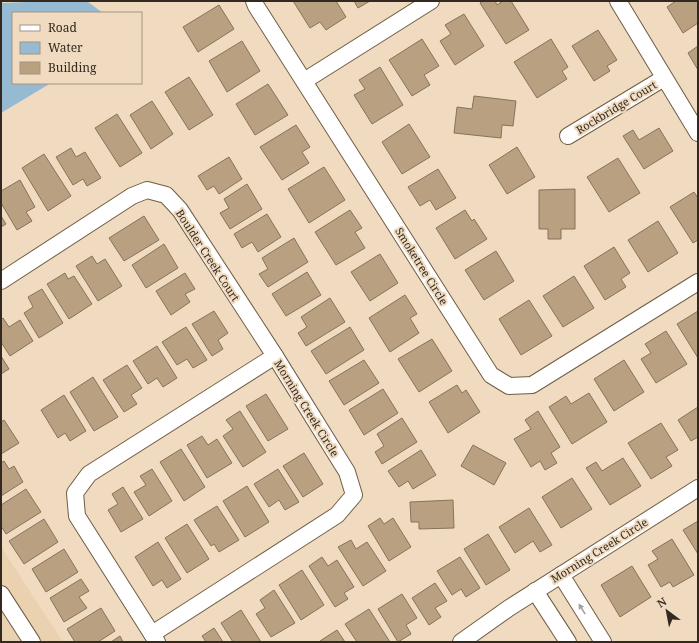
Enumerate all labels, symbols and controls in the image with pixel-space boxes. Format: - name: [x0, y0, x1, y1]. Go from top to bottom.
- legend: [12, 12, 142, 84]
- text: Road: [48, 19, 78, 36]
- text: Water: [48, 39, 83, 56]
- text: Building: [48, 59, 97, 76]
- street label: Rockbridge Court: [573, 77, 659, 137]
- street label: Boulder Creek Court: [173, 206, 243, 304]
- street label: Smoketree Circle: [392, 224, 452, 308]
- street label: Morning Creek Circle: [271, 357, 343, 459]
- street label: Morning Creek Circle: [548, 514, 650, 586]
- north arrow: [647, 591, 687, 631]
- text: N: [654, 593, 669, 611]
- one-way arrow: [579, 603, 586, 615]

